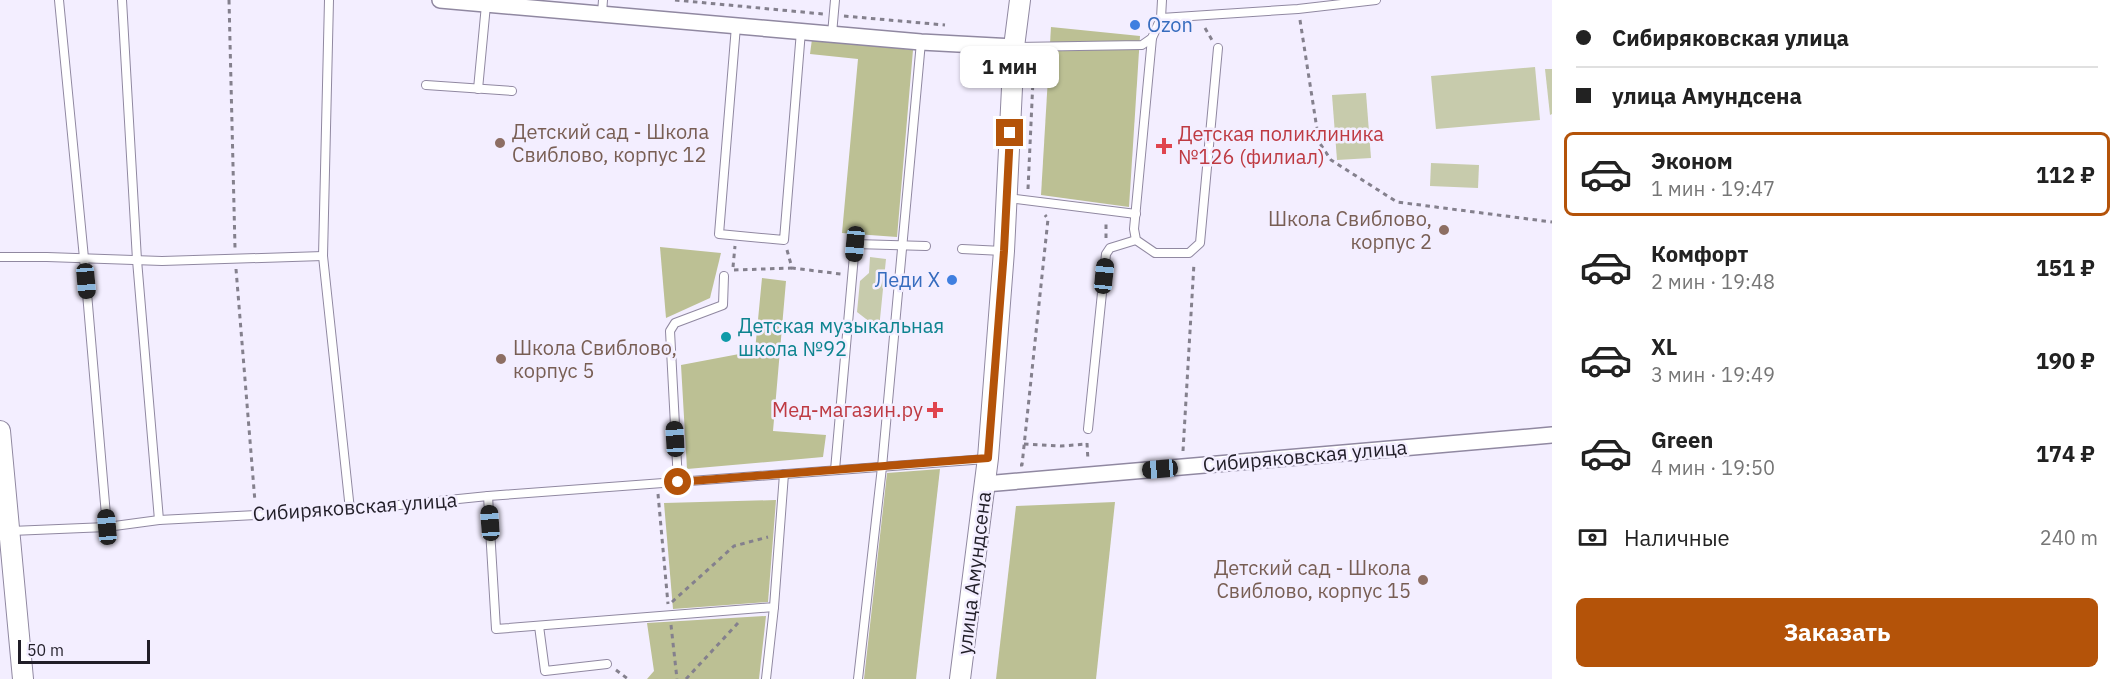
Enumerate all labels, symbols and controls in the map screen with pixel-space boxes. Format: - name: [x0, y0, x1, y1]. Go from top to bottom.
- place label: Ozon: [1147, 11, 1193, 38]
- marker: Ozon: [1128, 18, 1142, 32]
- text: Сибиряковская улица: [1612, 23, 1849, 52]
- callout: 1 мин: [960, 46, 1060, 88]
- text: 1 мин: [982, 53, 1037, 80]
- text: улица Амундсена: [1612, 81, 1802, 110]
- place label: Детский сад - Школа Свиблово, корпус 12: [512, 118, 709, 168]
- route end: [996, 119, 1023, 146]
- place label: Детская поликлиника №126 (филиал): [1178, 120, 1384, 170]
- marker: Детский сад - Школа Свиблово, корпус 12: [493, 136, 507, 150]
- marker: Детская поликлиника №126 (филиал): [1155, 137, 1173, 155]
- text: Эконом: [1651, 146, 1733, 175]
- icon: car: [1579, 147, 1633, 201]
- text: 112 ₽: [2036, 160, 2095, 189]
- text: 1 мин · 19:47: [1651, 175, 1775, 202]
- place label: Школа Свиблово, корпус 2: [1268, 205, 1432, 255]
- marker: Школа Свиблово, корпус 2: [1437, 223, 1451, 237]
- car: [844, 225, 866, 263]
- text: Комфорт: [1651, 239, 1748, 268]
- icon: car: [1579, 240, 1633, 294]
- text: 151 ₽: [2036, 253, 2095, 282]
- car: [1093, 257, 1115, 295]
- car: [75, 262, 97, 300]
- place label: Леди Х: [875, 266, 940, 293]
- text: 2 мин · 19:48: [1651, 268, 1775, 295]
- marker: Леди Х: [945, 273, 959, 287]
- place label: Детская музыкальная школа №92: [738, 312, 944, 362]
- marker: Детская музыкальная школа №92: [719, 330, 733, 344]
- text: XL: [1651, 332, 1677, 361]
- icon: car: [1579, 333, 1633, 387]
- place label: Школа Свиблово, корпус 5: [513, 334, 677, 384]
- text: 190 ₽: [2036, 346, 2095, 375]
- marker: Школа Свиблово, корпус 5: [494, 352, 508, 366]
- text: 3 мин · 19:49: [1651, 361, 1775, 388]
- place label: Мед-магазин.ру: [772, 396, 923, 423]
- marker: Мед-магазин.ру: [928, 403, 942, 417]
- car: [665, 421, 685, 457]
- text: Green: [1651, 425, 1713, 454]
- icon: car: [1579, 426, 1633, 480]
- street label: Сибиряковская улица: [1202, 433, 1409, 478]
- text: 174 ₽: [2036, 439, 2095, 468]
- text: 4 мин · 19:50: [1651, 454, 1775, 481]
- car: [1141, 458, 1179, 480]
- route start: [664, 468, 691, 495]
- street label: Сибиряковская улица: [252, 486, 458, 527]
- street label: улица Амундсена: [950, 490, 997, 656]
- car: [480, 504, 500, 542]
- car: [96, 508, 118, 546]
- icon: cash: [1576, 521, 1609, 554]
- text: Наличные: [1624, 523, 1730, 552]
- text: 240 m: [2040, 524, 2098, 551]
- place label: Детский сад - Школа Свиблово, корпус 15: [1214, 554, 1411, 604]
- marker: Детский сад - Школа Свиблово, корпус 15: [1416, 573, 1430, 587]
- button: Заказать: [1576, 598, 2098, 667]
- scale bar: [18, 637, 150, 664]
- text: 50 m: [27, 640, 64, 660]

